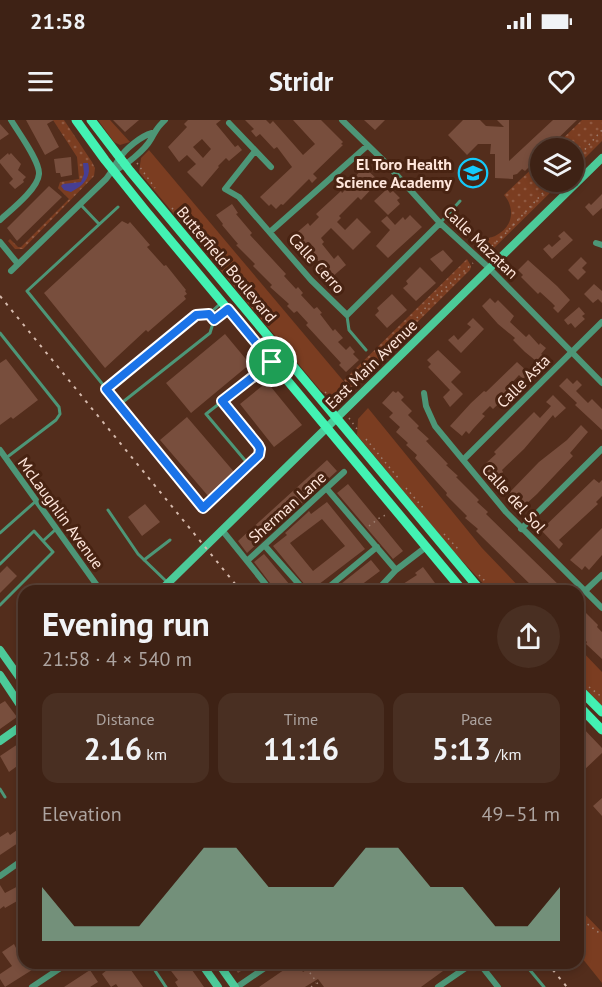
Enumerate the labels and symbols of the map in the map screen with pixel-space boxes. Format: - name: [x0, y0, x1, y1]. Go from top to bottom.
- place label: El Toro Health Science Academy: [336, 154, 452, 192]
- school or university icon: El Toro Health Science Academy: [457, 157, 489, 189]
- street label: Calle Mazatan: [439, 201, 523, 283]
- street label: Butterfield Boulevard: [173, 202, 281, 326]
- street label: Calle Cerro: [285, 229, 349, 297]
- street label: East Main Avenue: [321, 315, 421, 413]
- pin: [246, 336, 297, 387]
- street label: Calle Asta: [492, 350, 554, 412]
- street label: McLaughlin Avenue: [14, 453, 108, 573]
- street label: Calle del Sol: [478, 459, 550, 537]
- street label: Sherman Lane: [244, 467, 330, 547]

